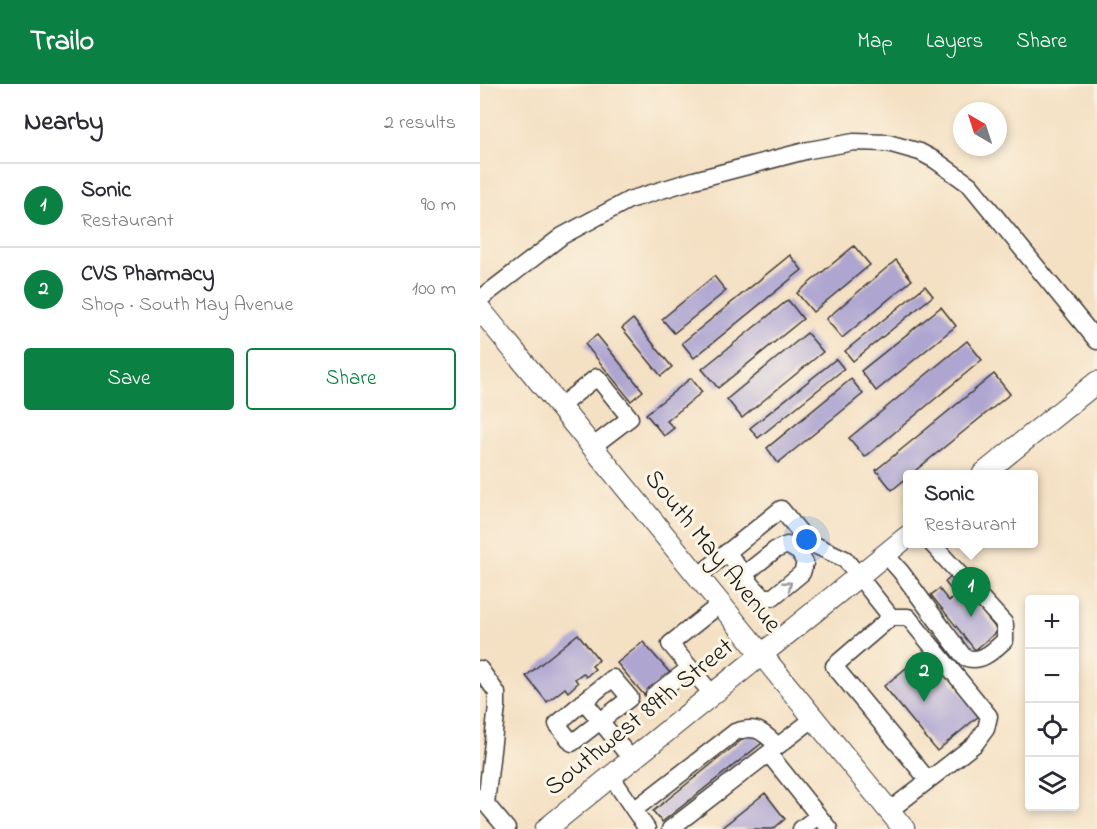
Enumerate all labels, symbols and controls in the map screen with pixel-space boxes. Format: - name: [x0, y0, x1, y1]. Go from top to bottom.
- text: Trailo: [30, 22, 94, 63]
- text: Map: [857, 27, 893, 57]
- text: Layers: [926, 27, 983, 57]
- text: Share: [1016, 27, 1067, 57]
- north arrow: [953, 102, 1007, 156]
- text: Nearby: [24, 104, 103, 142]
- text: 2 results: [384, 109, 456, 138]
- text: Sonic: [81, 175, 131, 207]
- text: 1: [40, 191, 47, 220]
- text: 90 m: [421, 191, 456, 220]
- text: Restaurant: [81, 207, 174, 236]
- text: CVS Pharmacy: [81, 259, 215, 291]
- text: 2: [39, 275, 48, 304]
- text: 100 m: [412, 275, 456, 304]
- text: Shop · South May Avenue: [81, 291, 294, 320]
- button: Save: [24, 348, 234, 410]
- button: Share: [246, 348, 456, 410]
- street label: South May Avenue: [634, 462, 790, 642]
- popup: [903, 470, 1038, 548]
- text: Sonic: [924, 479, 974, 511]
- text: Restaurant: [924, 511, 1017, 540]
- your location: [792, 525, 821, 554]
- pin: 1: [952, 568, 990, 617]
- one-way arrow: [781, 582, 792, 593]
- map controls: [1025, 595, 1079, 811]
- button: +: [1025, 595, 1079, 649]
- street label: Southwest 89th Street: [537, 629, 743, 806]
- button: −: [1025, 649, 1079, 703]
- pin: 2: [904, 652, 944, 702]
- button: locate: [1025, 703, 1079, 757]
- button: layers: [1025, 757, 1079, 811]

